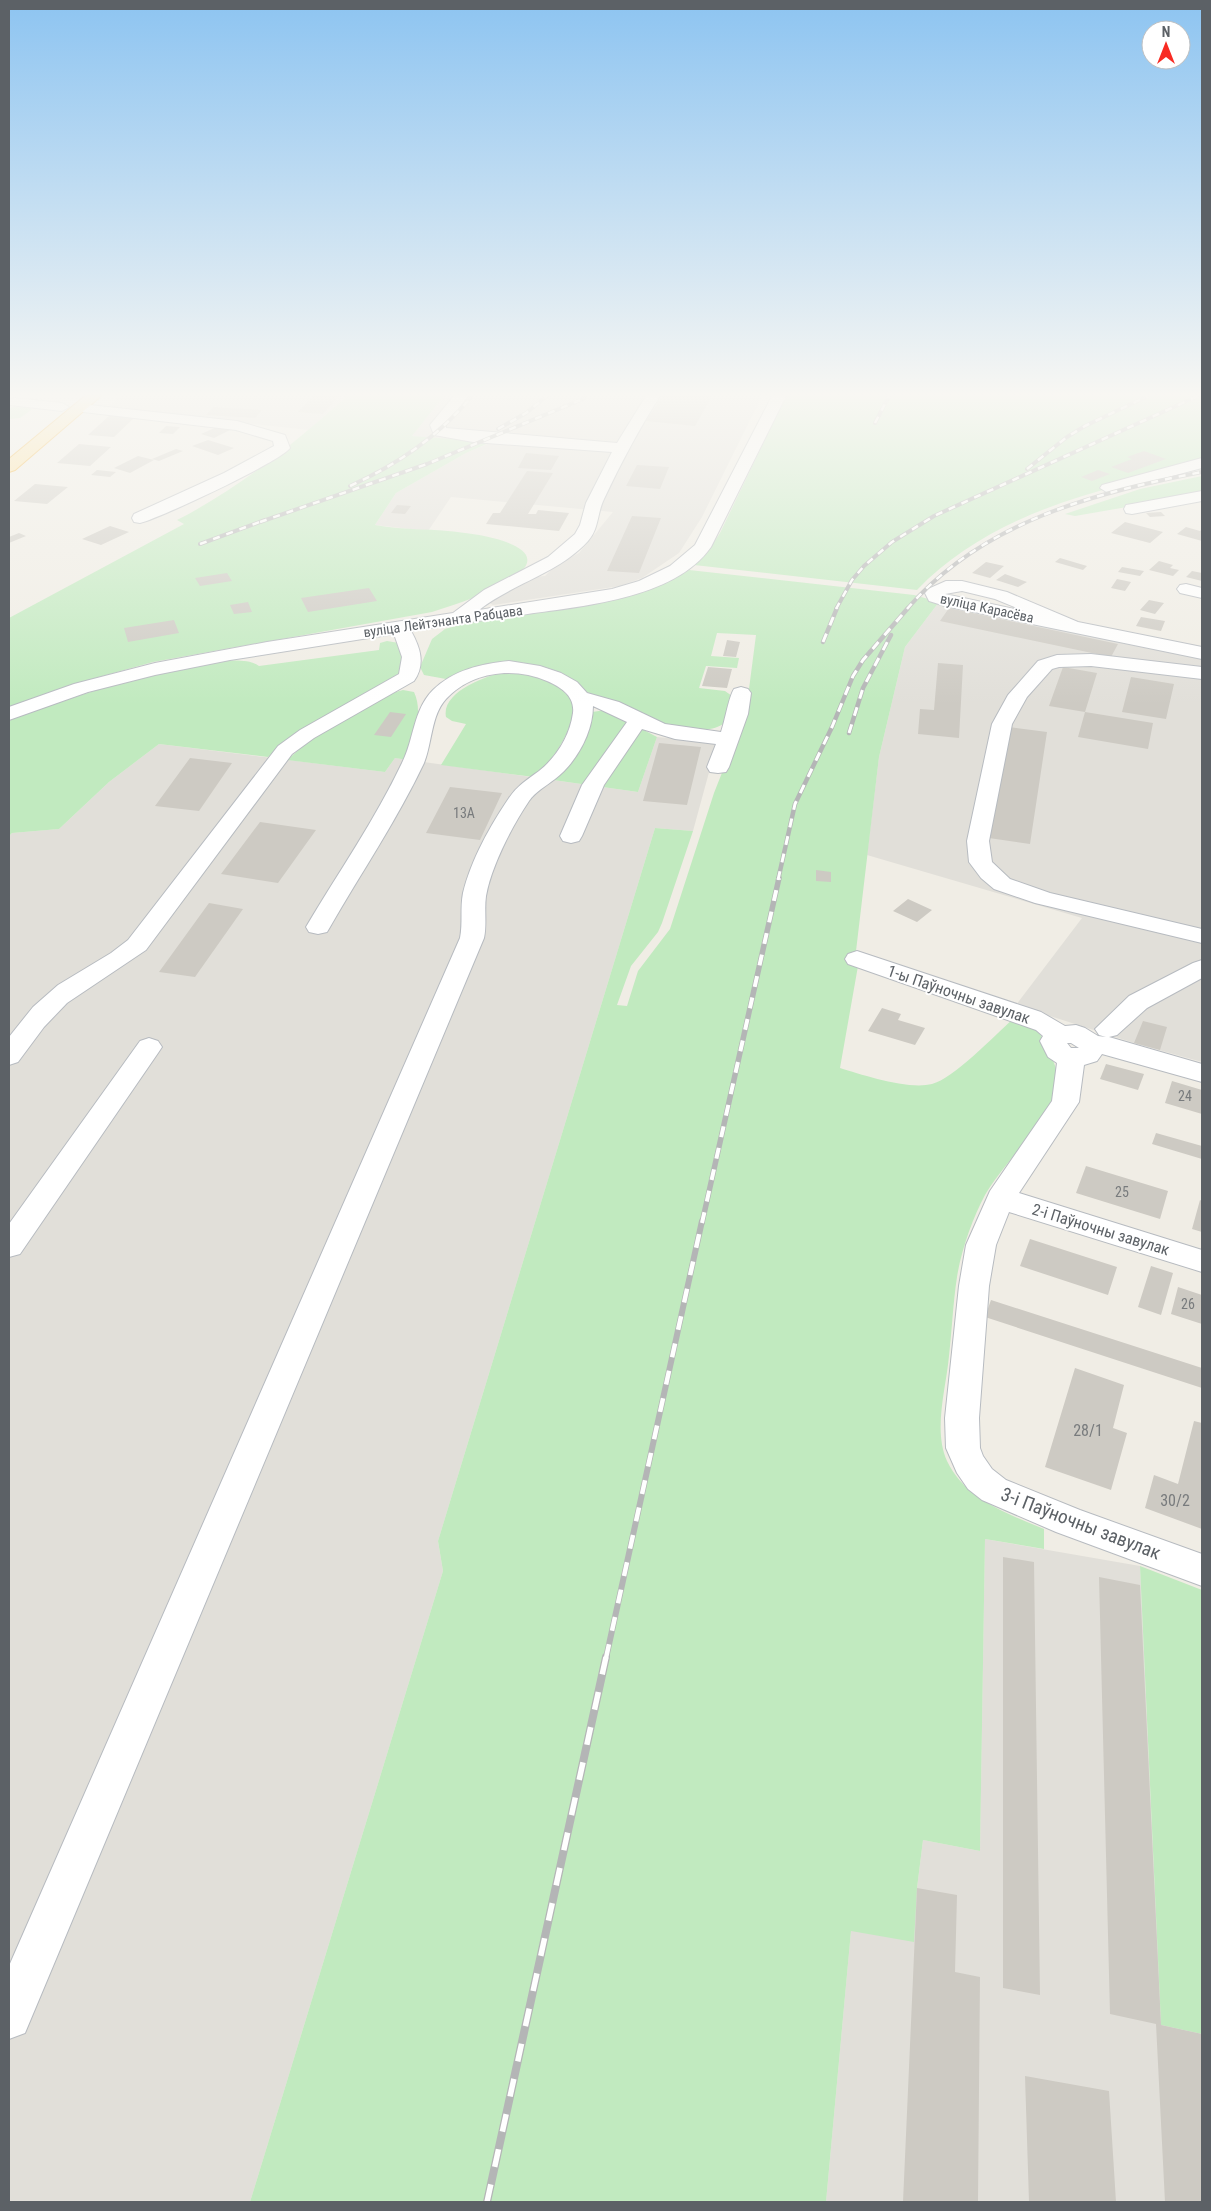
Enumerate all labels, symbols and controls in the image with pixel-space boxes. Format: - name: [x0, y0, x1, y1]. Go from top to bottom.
- north arrow: [1141, 20, 1191, 70]
- text: N: [1162, 24, 1170, 40]
- street label: вуліца Карасёва: [939, 590, 1035, 626]
- street label: вуліца Лейтэнанта Рабцава: [362, 602, 524, 640]
- house number: 13А: [453, 805, 475, 821]
- street label: 1-ы Паўночны завулак: [885, 961, 1033, 1028]
- house number: 24: [1178, 1088, 1192, 1104]
- house number: 25: [1115, 1184, 1129, 1200]
- street label: 2-і Паўночны завулак: [1030, 1200, 1172, 1259]
- house number: 26: [1181, 1296, 1195, 1312]
- house number: 28/1: [1073, 1421, 1103, 1440]
- street label: 3-і Паўночны завулак: [998, 1482, 1164, 1565]
- house number: 30/2: [1160, 1491, 1190, 1510]

